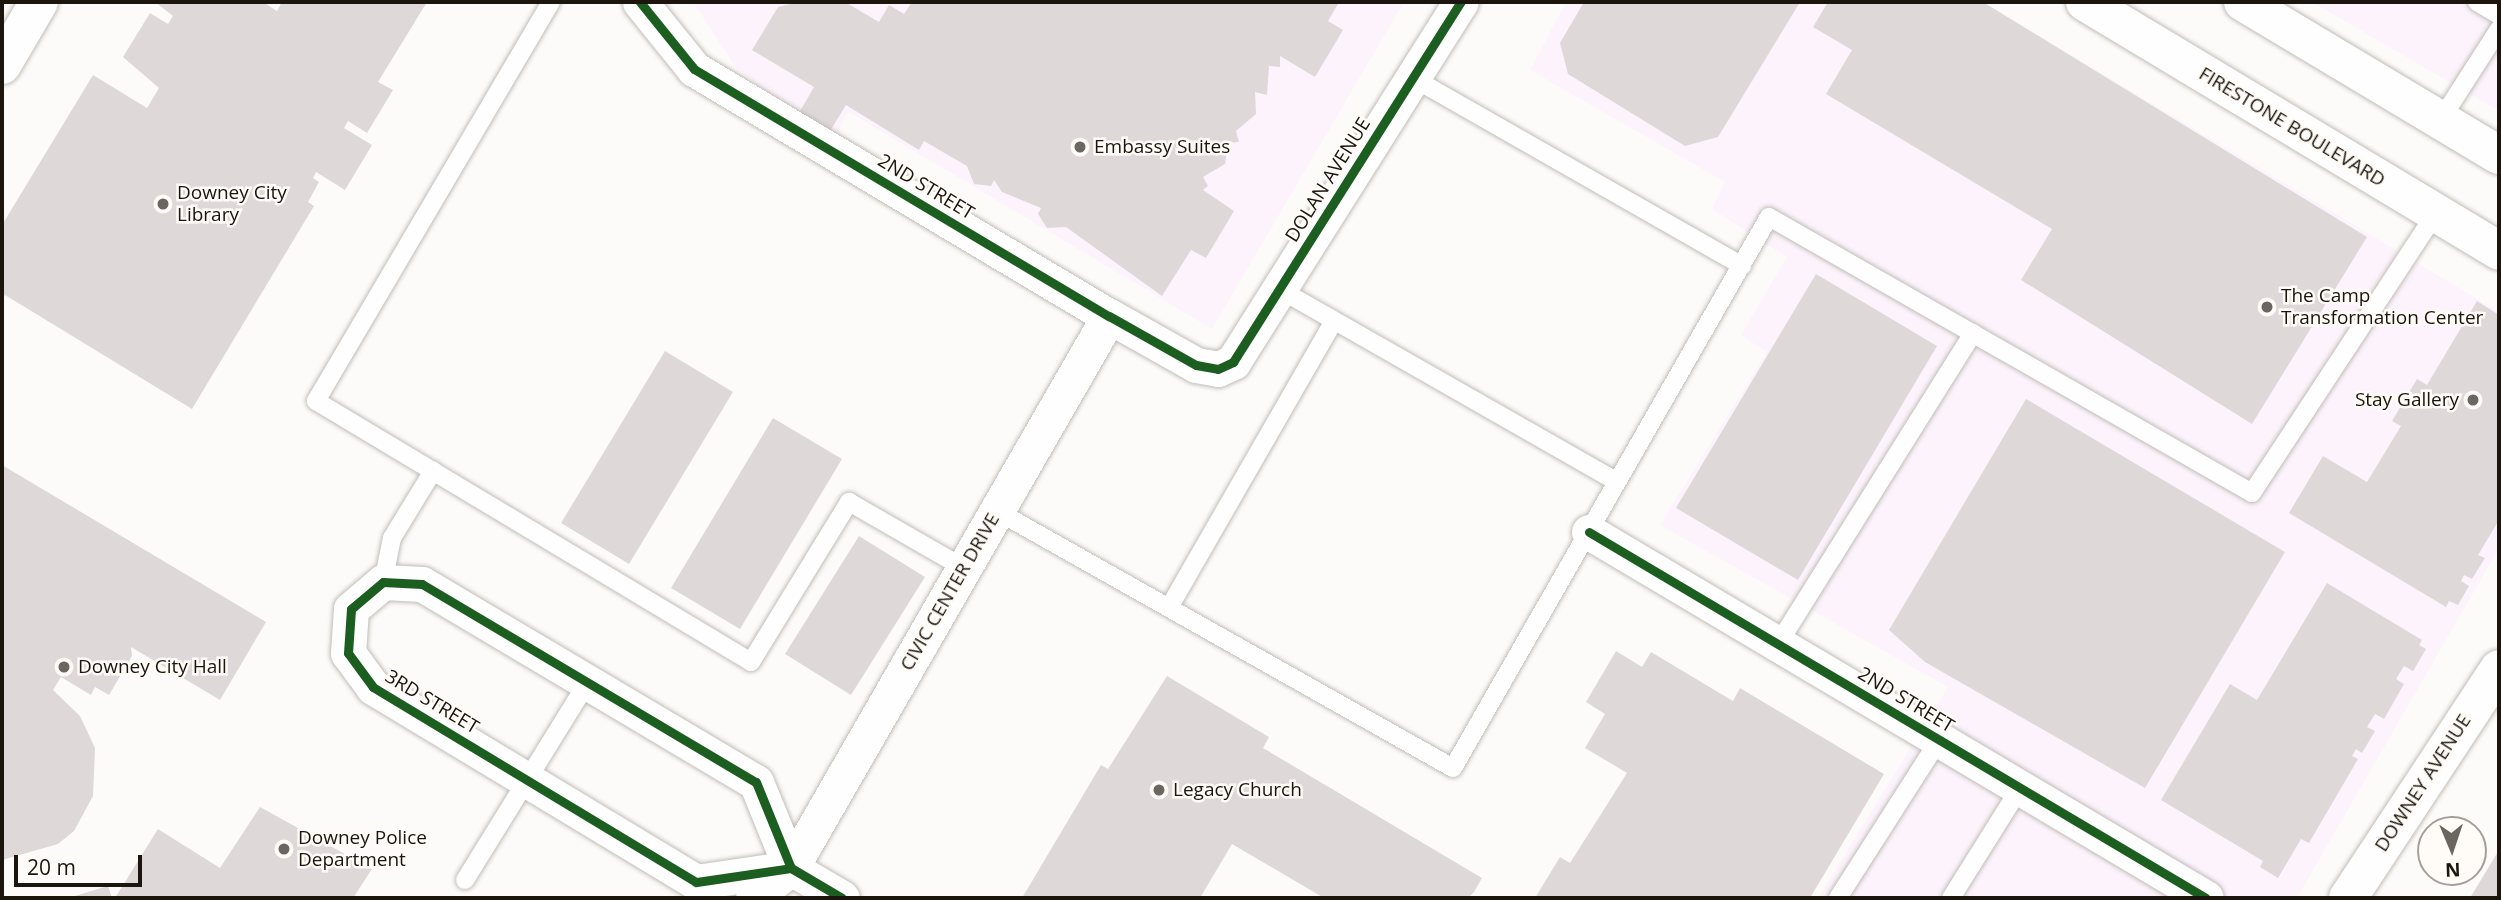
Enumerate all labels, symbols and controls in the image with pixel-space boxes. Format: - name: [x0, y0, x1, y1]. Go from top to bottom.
- street label: FIRESTONE BOULEVARD: [2195, 62, 2389, 192]
- street label: DOLAN AVENUE: [1281, 114, 1375, 246]
- place label: Embassy Suites: [1094, 136, 1230, 158]
- marker: Embassy Suites: [1072, 139, 1088, 155]
- street label: 2ND STREET: [874, 149, 978, 225]
- place label: Downey City Library: [177, 182, 287, 226]
- marker: Downey City Library: [155, 196, 171, 212]
- place label: The Camp Transformation Center: [2281, 285, 2483, 329]
- marker: The Camp Transformation Center: [2259, 299, 2275, 315]
- place label: Stay Gallery: [2355, 389, 2459, 411]
- marker: Stay Gallery: [2465, 392, 2481, 408]
- street label: CIVIC CENTER DRIVE: [896, 509, 1004, 675]
- place label: Downey City Hall: [78, 656, 227, 678]
- marker: Downey City Hall: [56, 659, 72, 675]
- street label: 2ND STREET: [1854, 662, 1958, 738]
- street label: 3RD STREET: [381, 665, 483, 739]
- street label: DOWNEY AVENUE: [2370, 710, 2476, 856]
- place label: Legacy Church: [1173, 779, 1302, 801]
- marker: Legacy Church: [1151, 782, 1167, 798]
- north arrow: [2417, 816, 2487, 886]
- place label: Downey Police Department: [298, 827, 427, 871]
- scale bar: [18, 841, 145, 885]
- marker: Downey Police Department: [276, 841, 292, 857]
- text: 20 m: [27, 853, 76, 881]
- text: N: [2444, 857, 2461, 883]

